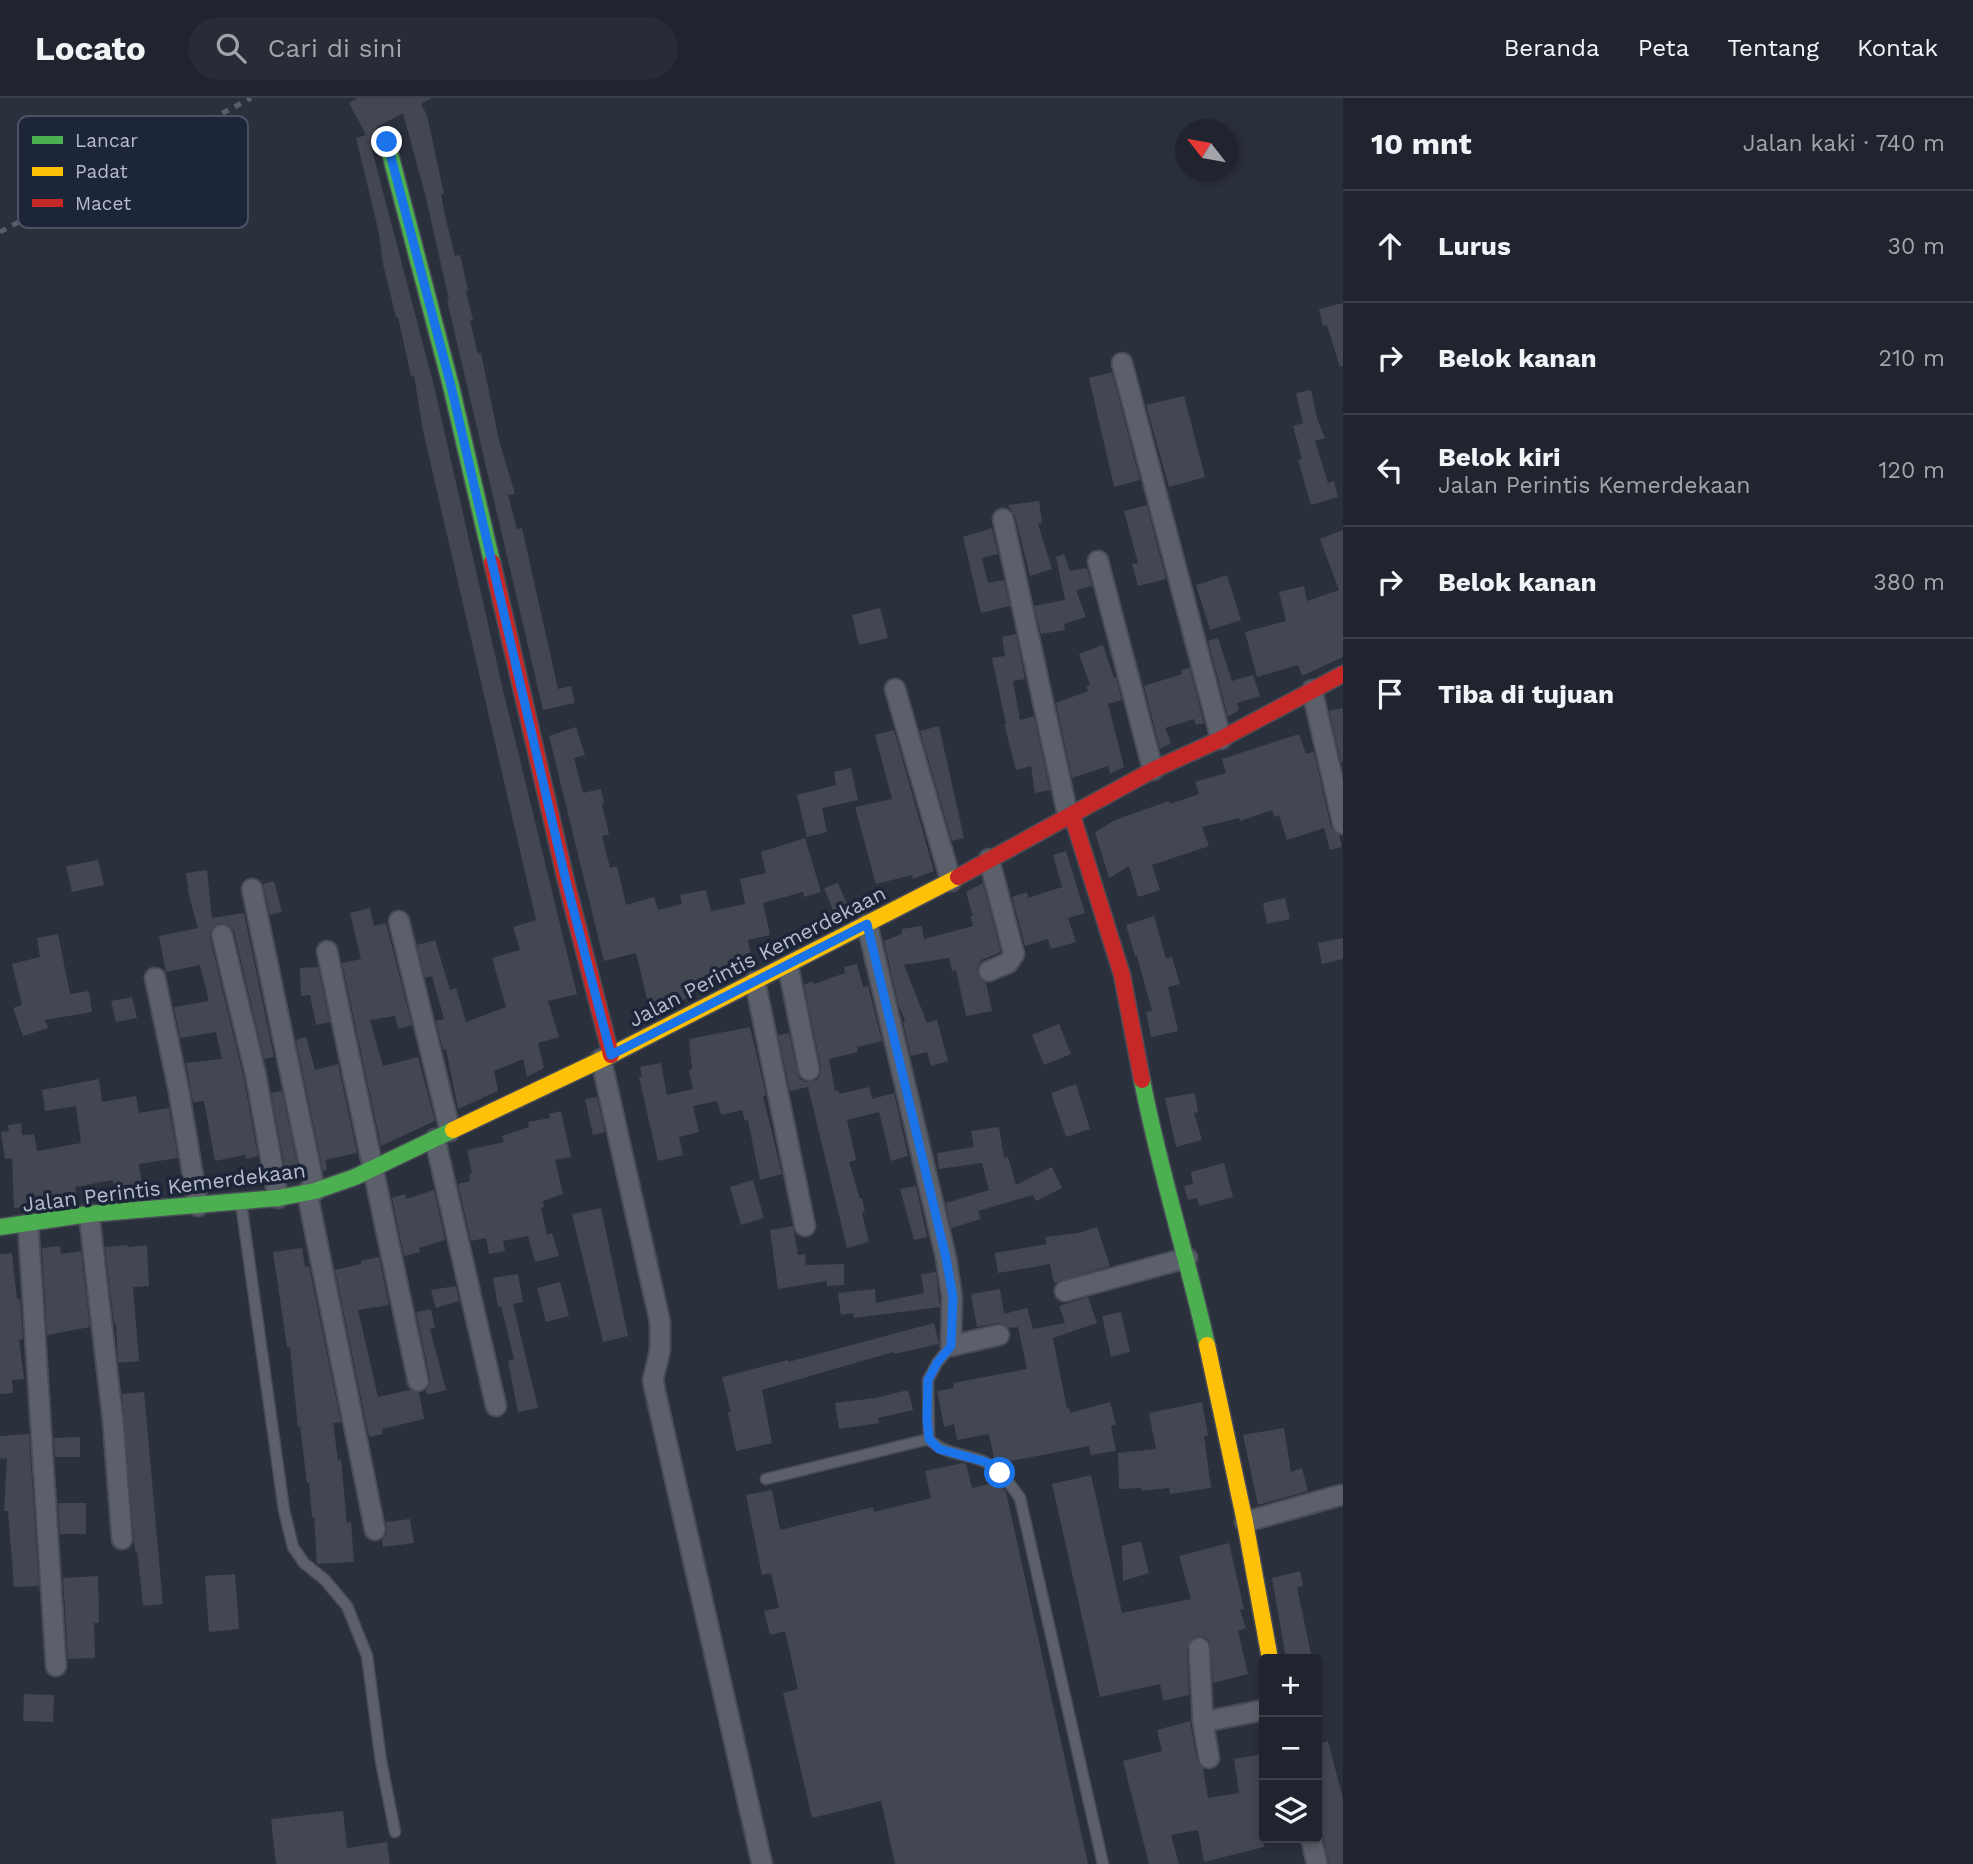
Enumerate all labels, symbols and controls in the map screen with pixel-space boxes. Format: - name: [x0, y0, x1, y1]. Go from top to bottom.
- search box: [188, 17, 678, 80]
- text: Locato: [35, 29, 146, 68]
- icon: search: [212, 29, 250, 67]
- text: Cari di sini: [268, 33, 402, 63]
- text: Beranda: [1504, 34, 1600, 62]
- text: Peta: [1638, 34, 1689, 62]
- text: Tentang: [1727, 34, 1819, 62]
- text: Kontak: [1857, 34, 1938, 62]
- legend: [18, 116, 248, 228]
- north arrow: [1175, 119, 1238, 182]
- route end: [371, 126, 402, 157]
- text: 10 mnt: [1371, 126, 1472, 161]
- text: Lancar: [75, 129, 138, 152]
- text: Jalan kaki · 740 m: [1743, 130, 1945, 157]
- text: Padat: [75, 160, 128, 183]
- text: Macet: [75, 192, 131, 215]
- icon: ahead: [1371, 227, 1409, 265]
- text: Lurus: [1438, 231, 1511, 261]
- text: 30 m: [1888, 233, 1945, 260]
- icon: right: [1371, 339, 1409, 377]
- text: Belok kanan: [1438, 343, 1597, 373]
- text: 210 m: [1879, 345, 1945, 372]
- text: Belok kiri: [1438, 442, 1561, 472]
- icon: left: [1371, 451, 1409, 489]
- text: 120 m: [1879, 457, 1945, 484]
- text: Jalan Perintis Kemerdekaan: [1438, 472, 1751, 499]
- icon: right: [1371, 563, 1409, 601]
- text: Belok kanan: [1438, 567, 1597, 597]
- text: 380 m: [1873, 569, 1945, 596]
- icon: arrive: [1371, 675, 1409, 713]
- text: Tiba di tujuan: [1438, 679, 1614, 709]
- street label: Jalan Perintis Kemerdekaan: [624, 880, 890, 1032]
- street label: Jalan Perintis Kemerdekaan: [21, 1157, 307, 1217]
- route start: [984, 1457, 1015, 1488]
- map controls: [1259, 1654, 1322, 1843]
- button: +: [1259, 1654, 1322, 1717]
- button: −: [1259, 1717, 1322, 1780]
- button: layers: [1259, 1780, 1322, 1843]

